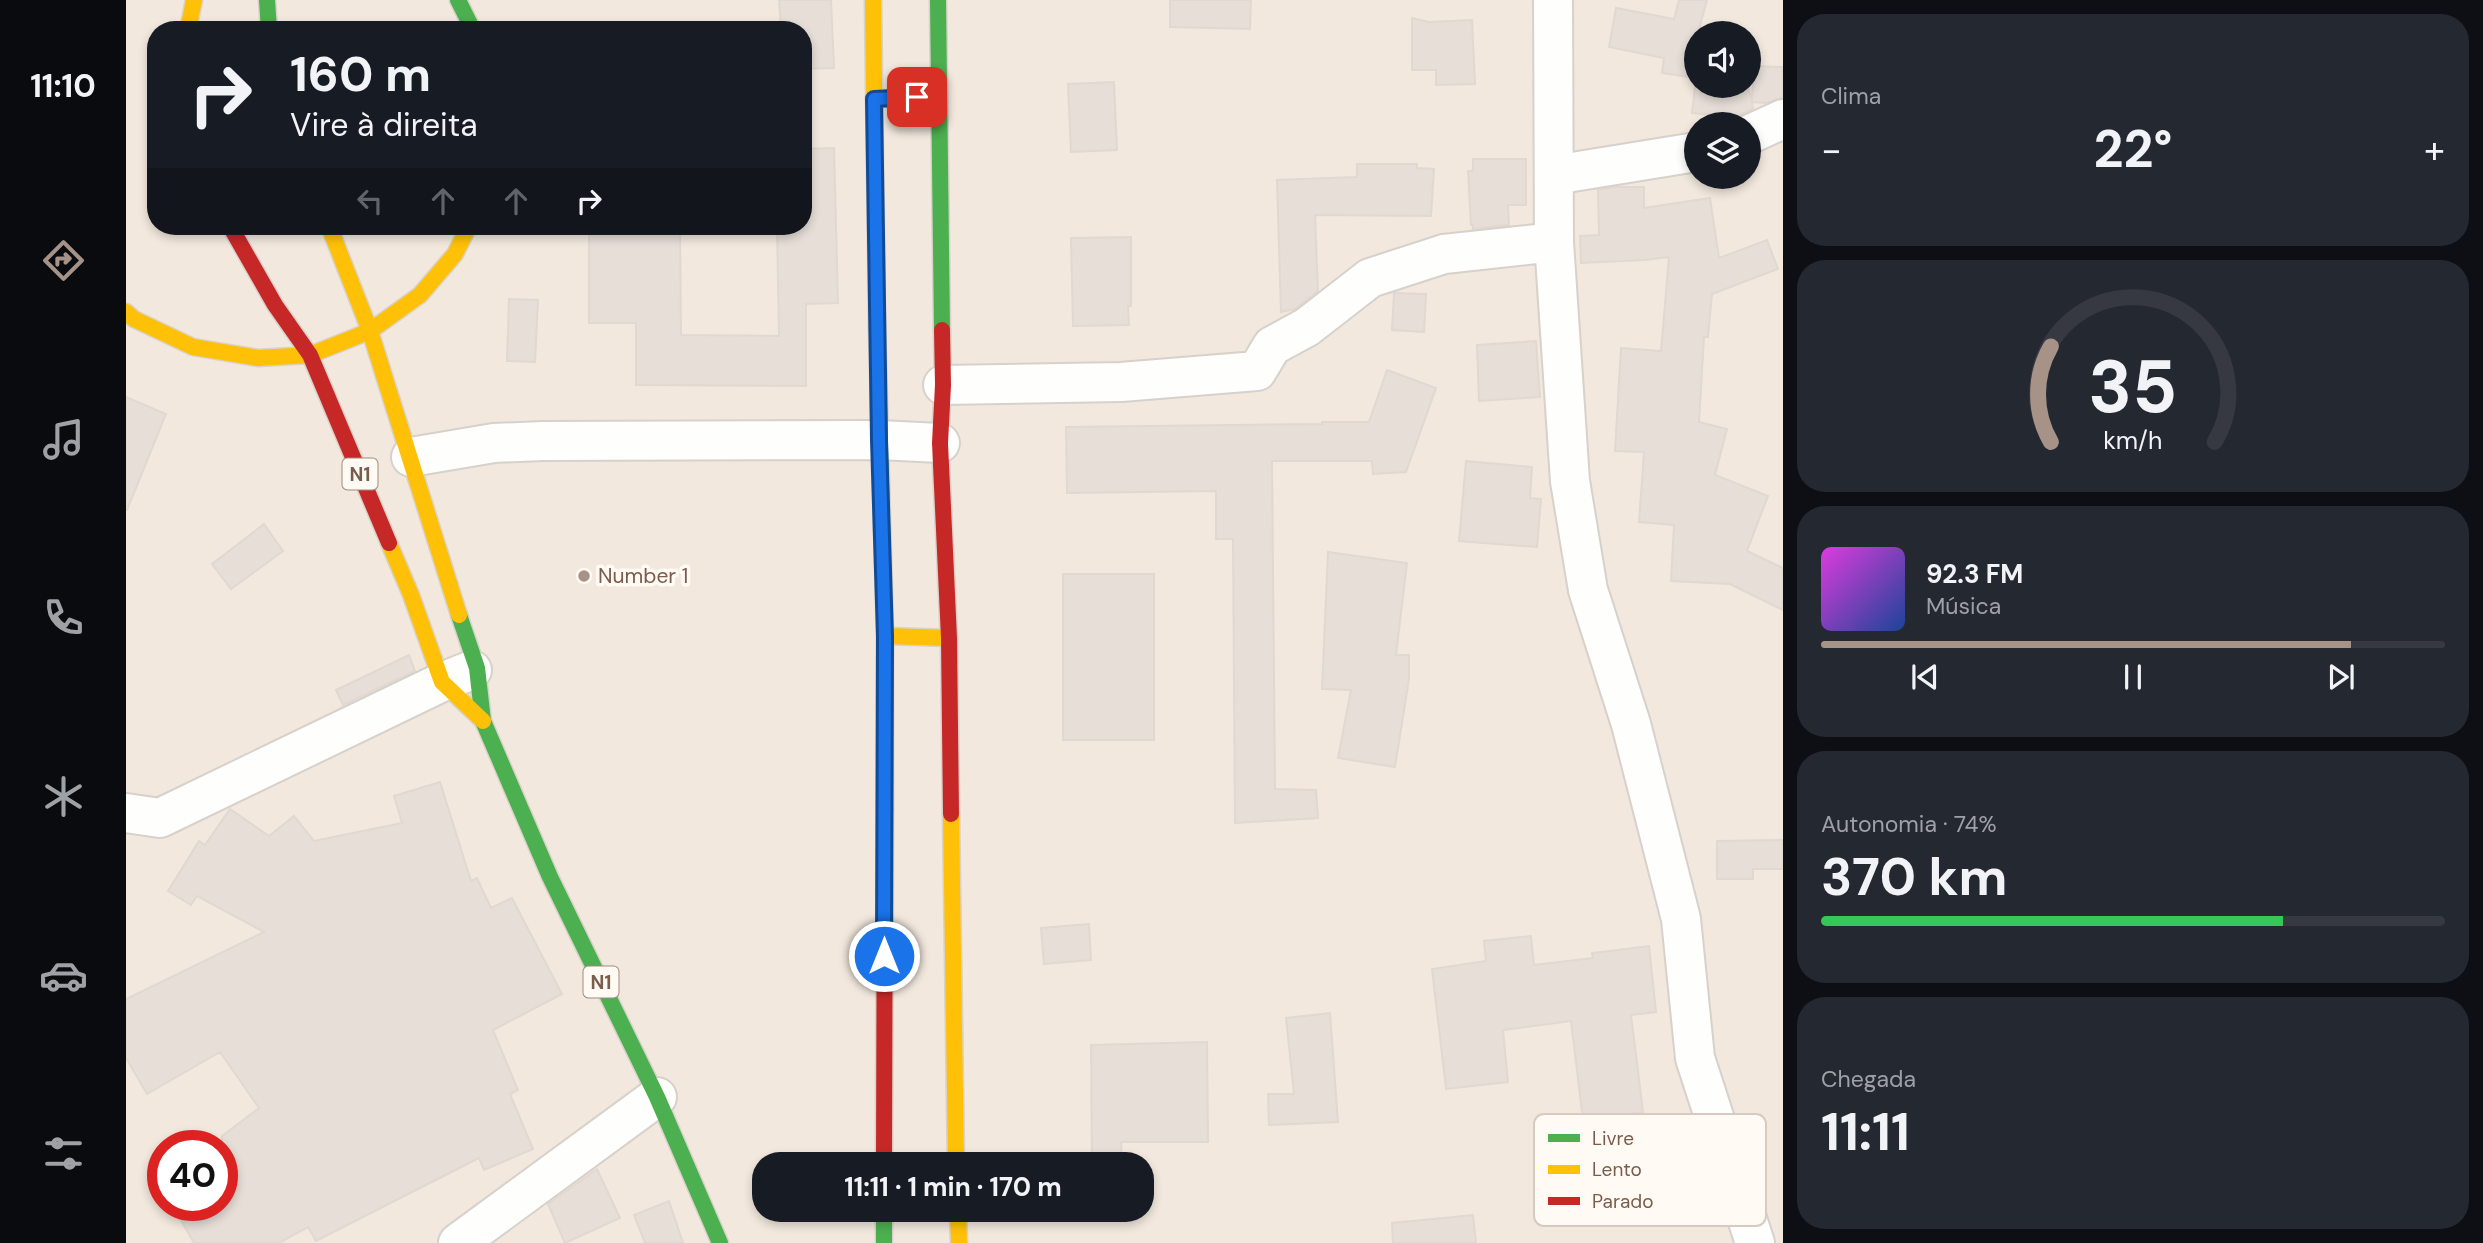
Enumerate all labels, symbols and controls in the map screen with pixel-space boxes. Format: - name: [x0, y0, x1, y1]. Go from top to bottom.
- map controls: [1684, 21, 1761, 189]
- button: sound: [1684, 21, 1761, 98]
- text: 160 m: [290, 42, 431, 106]
- icon: right: [175, 49, 266, 140]
- text: 11:10: [30, 65, 96, 107]
- pin: [887, 67, 947, 127]
- icon: arrive: [898, 78, 936, 116]
- text: Clima: [1821, 81, 1881, 111]
- text: Vire à direita: [290, 104, 478, 146]
- button: layers: [1684, 112, 1761, 189]
- text: 22°: [2094, 115, 2172, 183]
- text: −: [1821, 125, 1842, 175]
- text: +: [2424, 125, 2445, 175]
- icon: left: [351, 182, 389, 220]
- icon: ahead: [424, 182, 462, 220]
- icon: ahead: [497, 182, 535, 220]
- icon: right: [570, 182, 608, 220]
- icon: directions: [39, 236, 88, 285]
- text: 35: [2088, 340, 2178, 435]
- icon: music: [39, 415, 88, 464]
- text: km/h: [2103, 423, 2163, 456]
- road number: N1: [342, 458, 378, 489]
- text: 92.3 FM: [1926, 557, 2023, 591]
- place label: Number 1: [598, 562, 688, 590]
- marker: Number 1: [576, 568, 592, 584]
- text: Música: [1926, 591, 2001, 621]
- icon: phone: [39, 593, 88, 642]
- icon: previous: [1906, 658, 1944, 696]
- icon: pause: [2114, 658, 2152, 696]
- icon: next: [2322, 658, 2360, 696]
- icon: climate: [39, 772, 88, 821]
- text: Autonomia · 74%: [1821, 809, 1997, 839]
- text: 370 km: [1821, 843, 2007, 911]
- position arrow: [847, 919, 921, 993]
- icon: car: [39, 951, 88, 1000]
- road number: N1: [584, 966, 618, 998]
- text: Chegada: [1821, 1064, 1916, 1094]
- text: 11:11: [1821, 1098, 1910, 1166]
- legend: [1534, 1114, 1766, 1226]
- text: Livre: [1592, 1126, 1634, 1151]
- icon: filters: [39, 1129, 88, 1178]
- speed limit sign: 40: [147, 1130, 238, 1221]
- text: Lento: [1592, 1157, 1642, 1182]
- text: 11:11 · 1 min · 170 m: [844, 1170, 1062, 1204]
- text: Parado: [1592, 1189, 1653, 1214]

